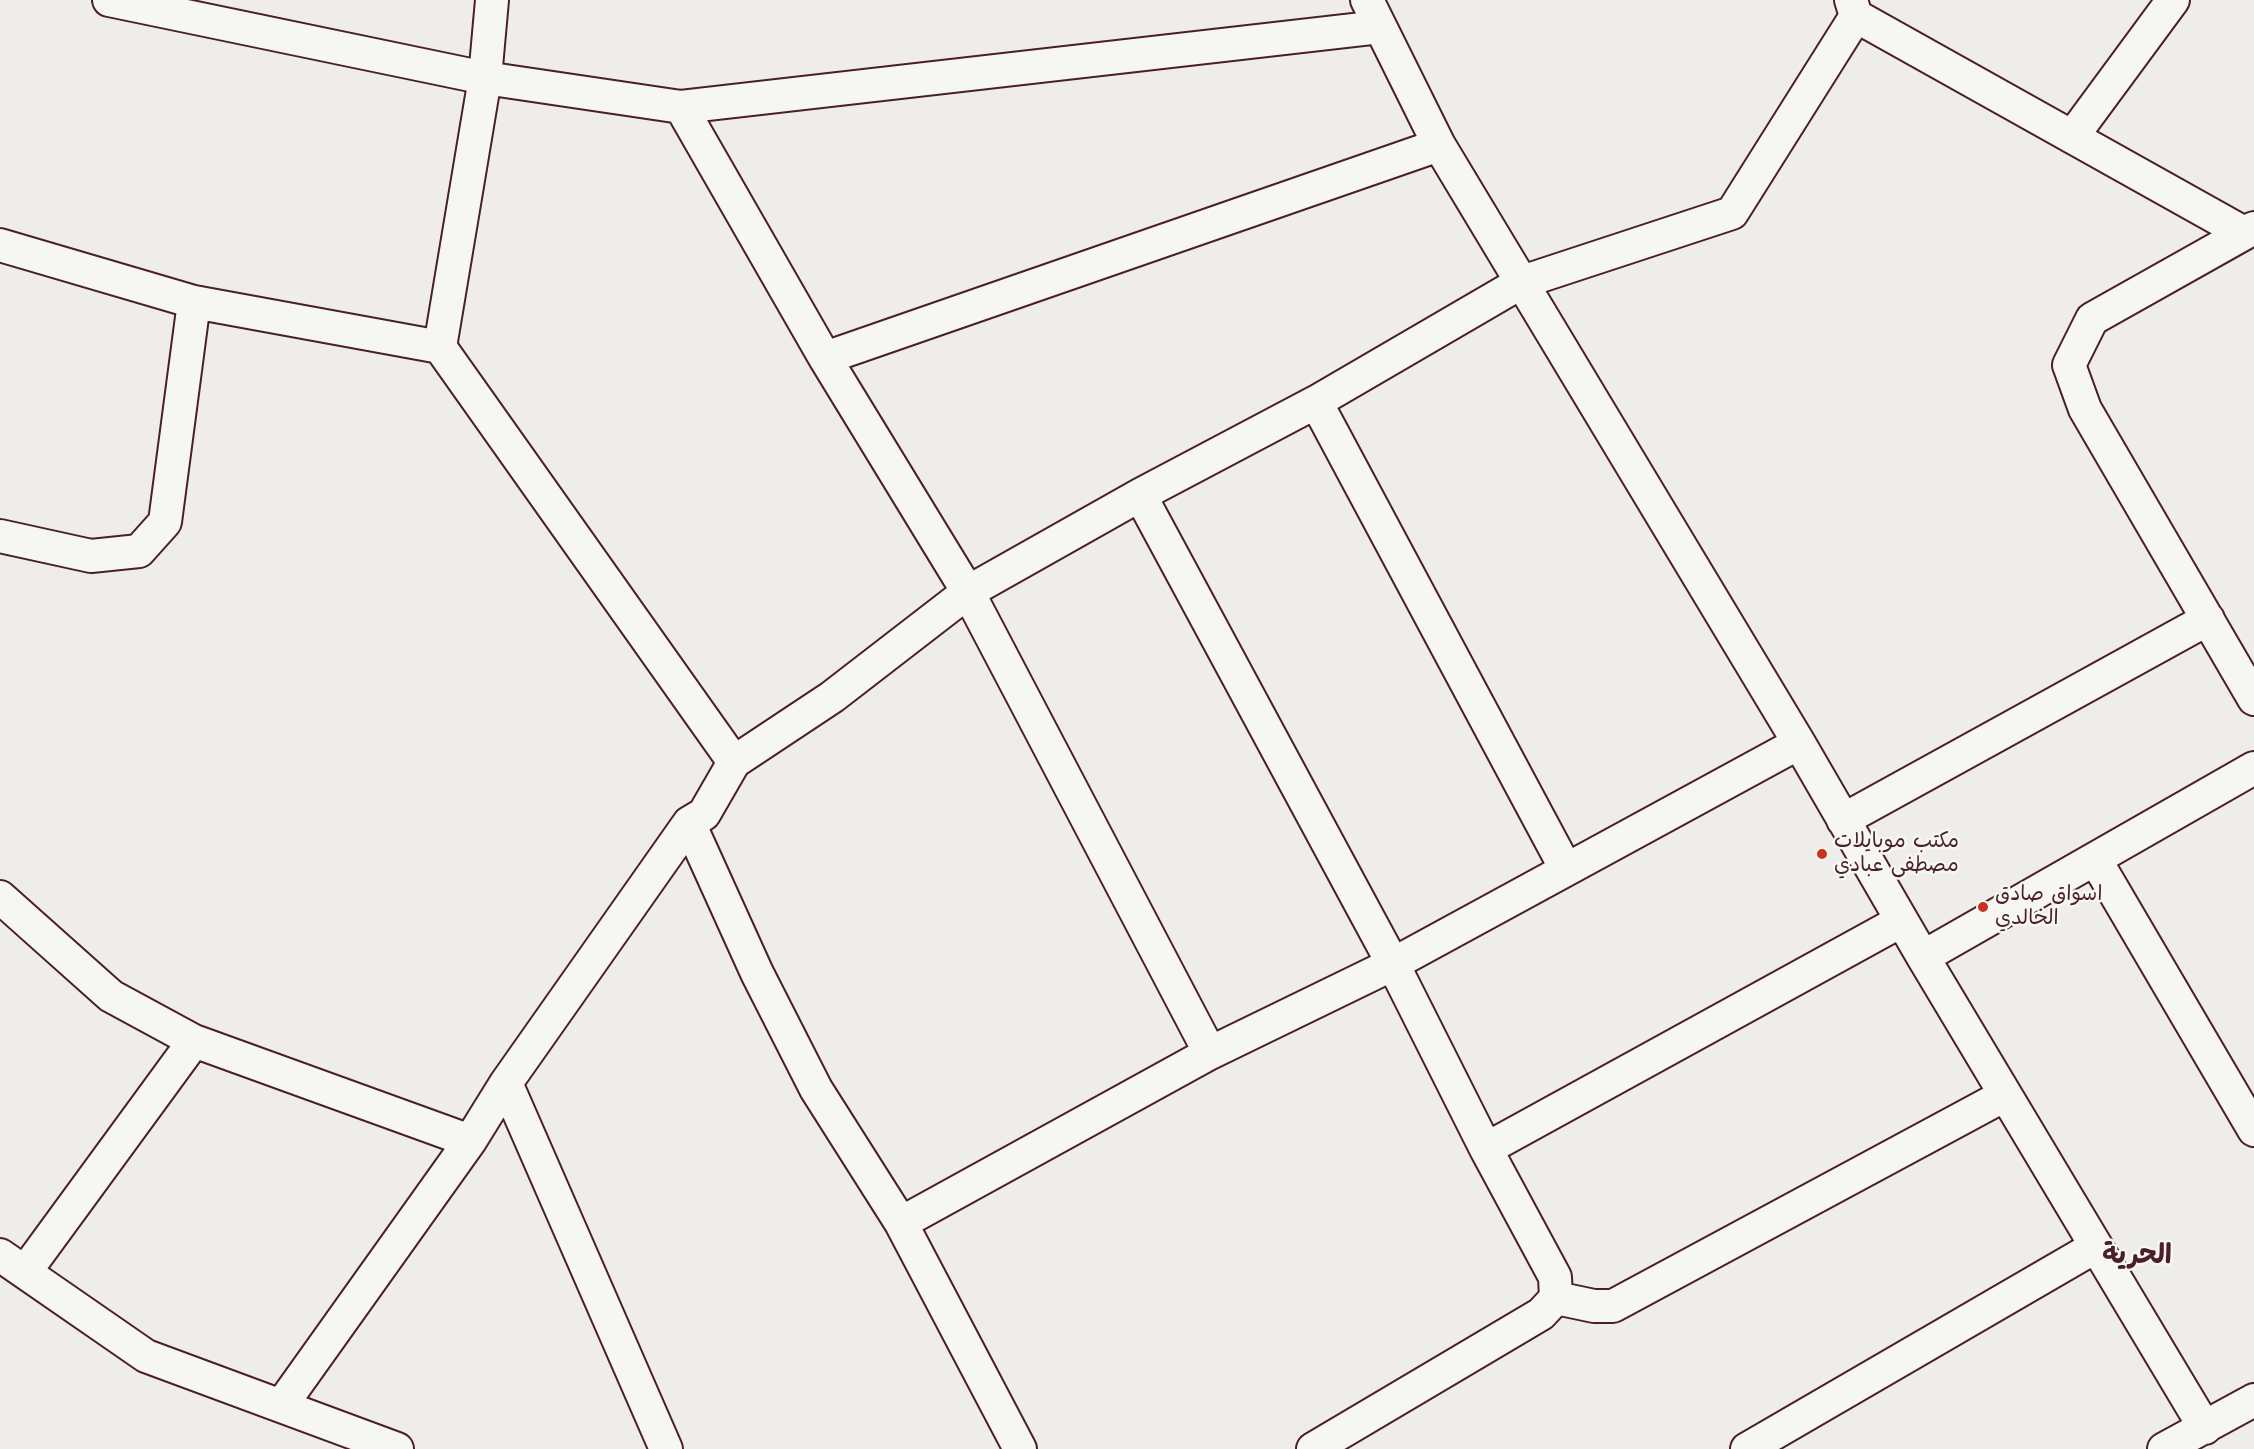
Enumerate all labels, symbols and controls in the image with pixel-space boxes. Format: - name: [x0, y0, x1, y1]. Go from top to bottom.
- place label: مكتب موبايلات مصطفى عبادي: [1834, 829, 1959, 879]
- marker: مكتب موبايلات مصطفى عبادي: [1815, 847, 1829, 861]
- place label: اسواق صادق الخالدي: [1995, 882, 2102, 932]
- marker: اسواق صادق الخالدي: [1976, 900, 1990, 914]
- district label: الحرية: [2102, 1240, 2172, 1272]

